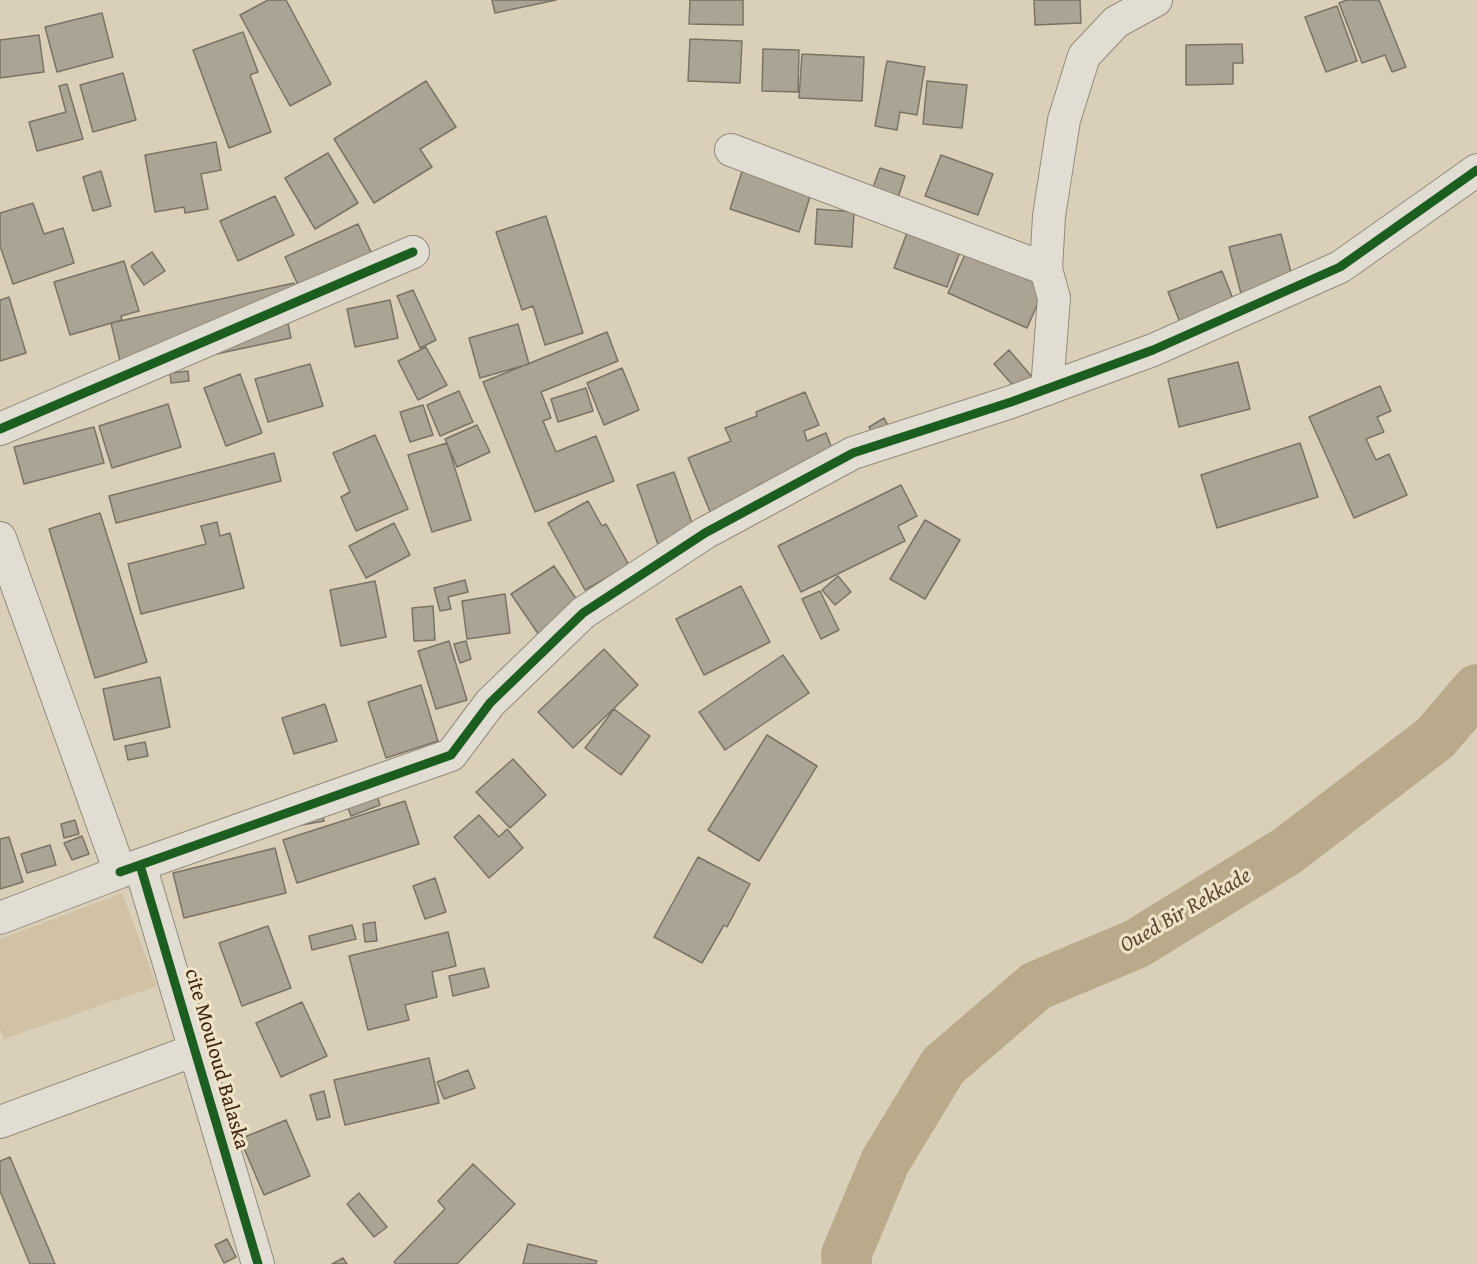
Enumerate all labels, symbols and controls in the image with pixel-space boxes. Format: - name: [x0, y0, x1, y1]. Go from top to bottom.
- water label: Oued Bir Rekkade: [1116, 863, 1256, 959]
- street label: cite Mouloud Balaska: [178, 966, 254, 1152]

